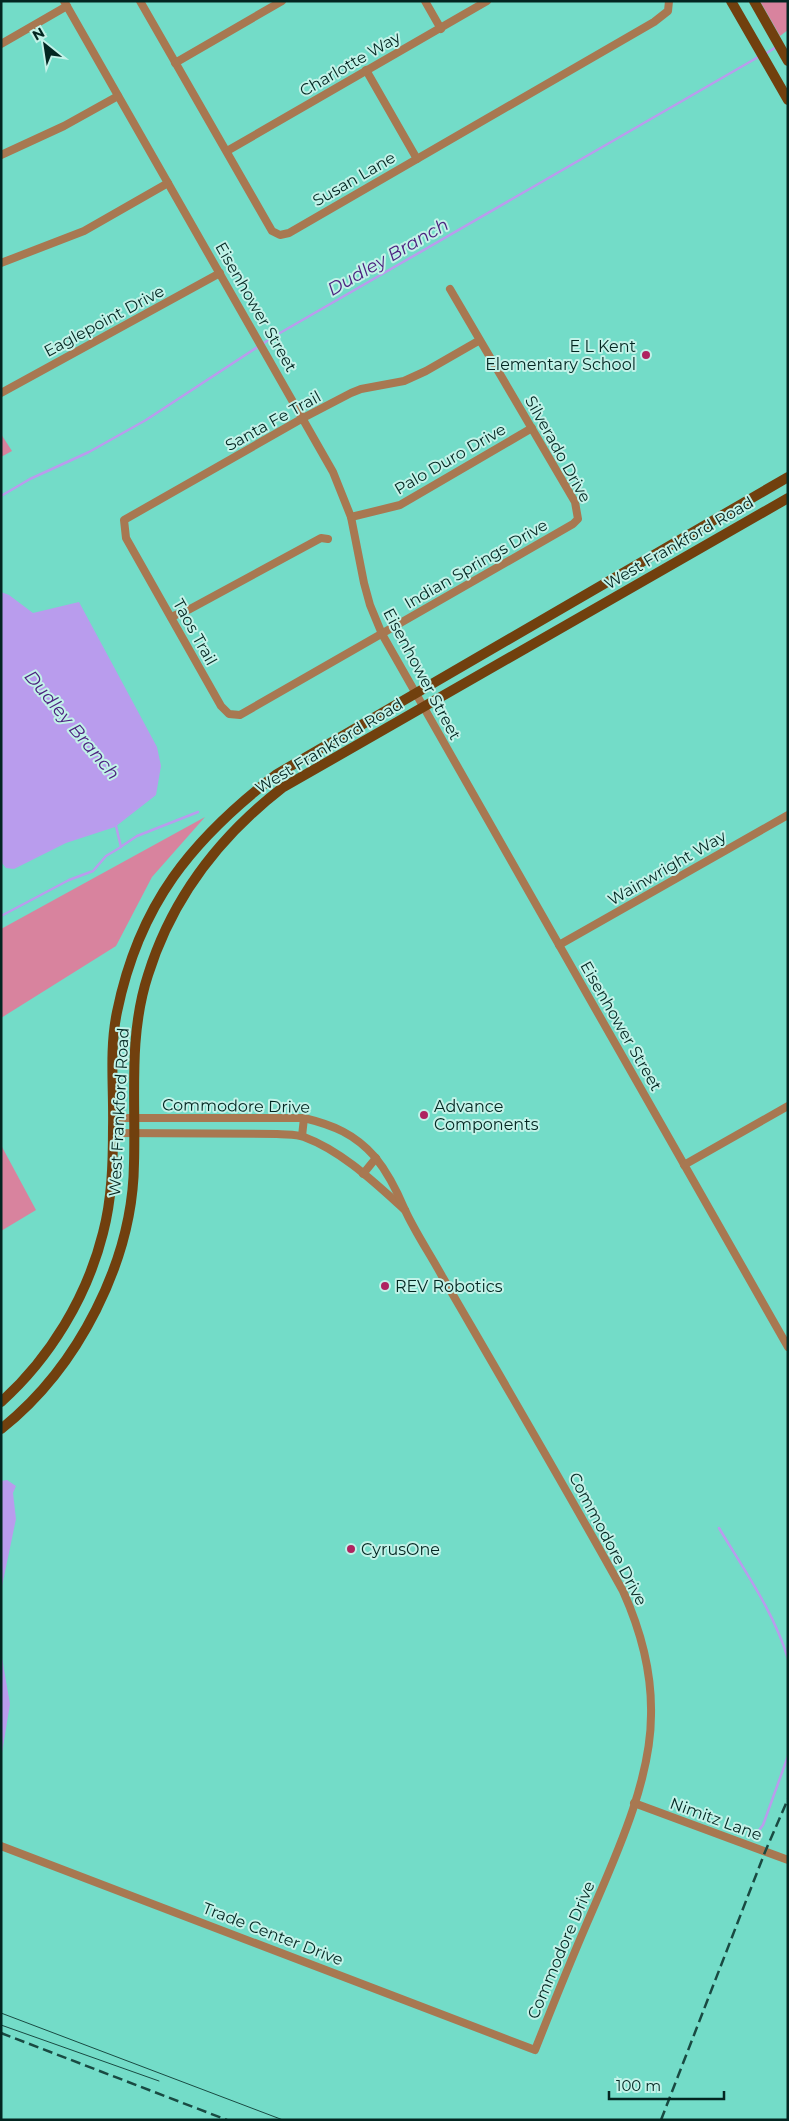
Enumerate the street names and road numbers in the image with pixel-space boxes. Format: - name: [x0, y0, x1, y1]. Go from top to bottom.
- street label: Charlotte Way: [296, 27, 404, 101]
- street label: Susan Lane: [309, 148, 399, 210]
- street label: Eisenhower Street: [211, 239, 301, 376]
- street label: Eaglepoint Drive: [41, 281, 167, 361]
- street label: Santa Fe Trail: [222, 387, 324, 455]
- street label: Silverado Drive: [521, 392, 595, 506]
- street label: Palo Duro Drive: [391, 419, 509, 499]
- street label: West Frankford Road: [601, 493, 757, 593]
- street label: Indian Springs Drive: [401, 515, 551, 613]
- street label: Taos Trail: [169, 595, 221, 669]
- street label: Eisenhower Street: [379, 605, 465, 744]
- street label: West Frankford Road: [252, 694, 406, 798]
- street label: Wainwright Way: [605, 826, 730, 910]
- street label: Eisenhower Street: [576, 958, 666, 1095]
- street label: West Frankford Road: [105, 1027, 133, 1197]
- street label: Commodore Drive: [162, 1095, 310, 1117]
- street label: Commodore Drive: [565, 1469, 651, 1609]
- street label: Nimitz Lane: [667, 1794, 765, 1844]
- street label: Commodore Drive: [523, 1878, 599, 2022]
- street label: Trade Center Drive: [200, 1898, 346, 1970]

